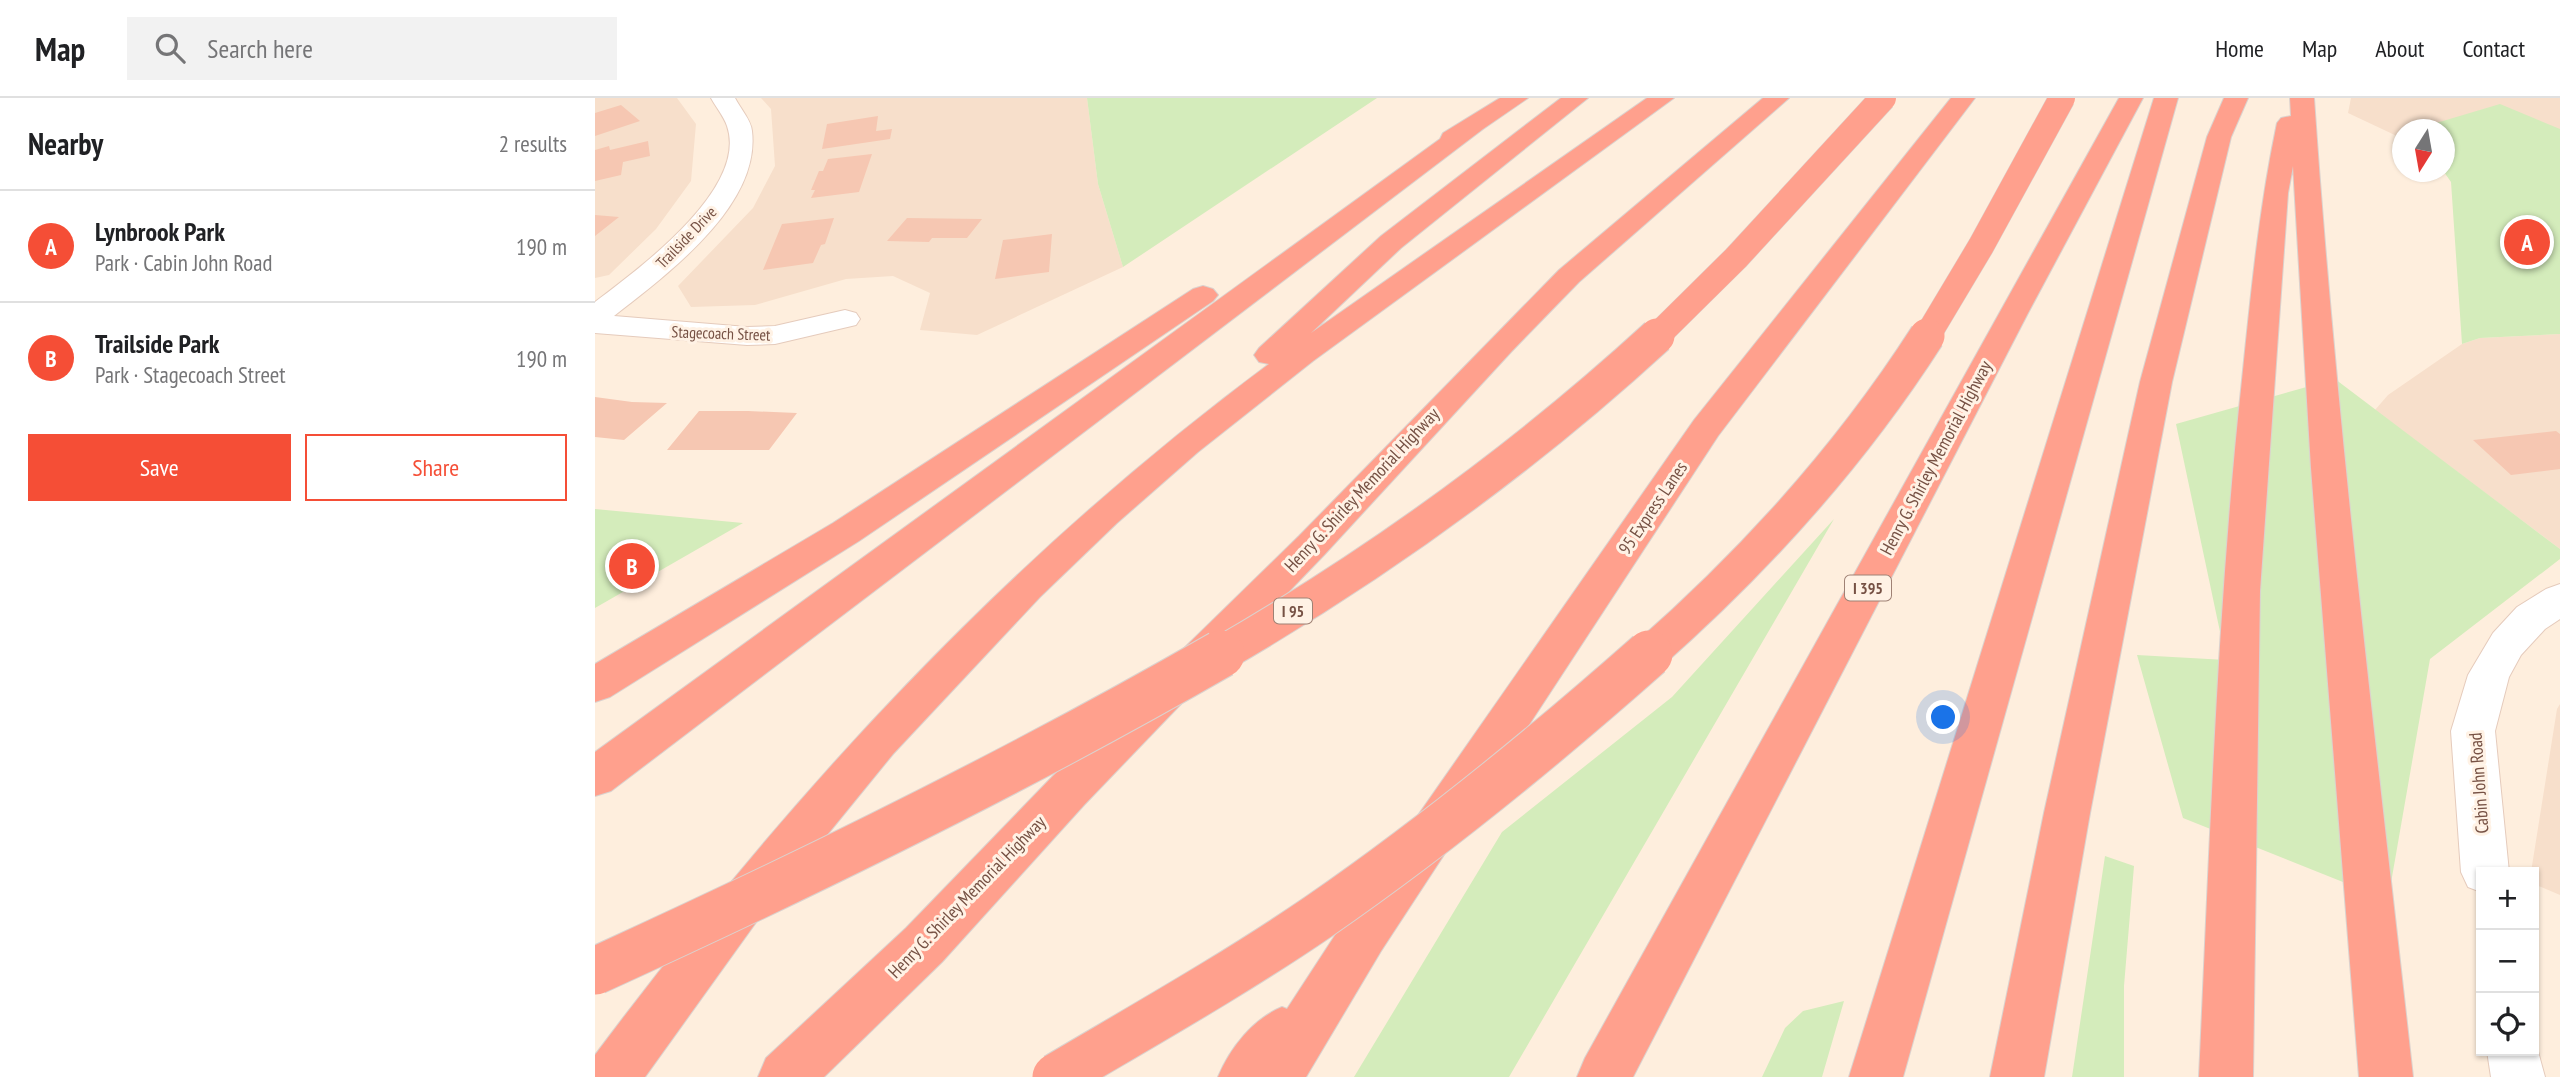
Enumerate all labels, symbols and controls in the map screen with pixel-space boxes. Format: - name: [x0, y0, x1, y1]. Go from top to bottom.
- search box: [127, 17, 617, 80]
- text: Map: [35, 27, 85, 70]
- icon: search: [151, 29, 189, 67]
- text: Search here: [207, 32, 313, 65]
- text: Home: [2215, 33, 2264, 64]
- text: Map: [2302, 33, 2337, 64]
- text: About: [2375, 33, 2424, 64]
- text: Contact: [2462, 33, 2525, 64]
- north arrow: [2392, 119, 2455, 182]
- text: Nearby: [28, 124, 103, 163]
- text: 2 results: [499, 129, 567, 158]
- street label: Trailside Drive: [651, 202, 721, 272]
- text: Lynbrook Park: [95, 215, 225, 248]
- pin: A: [2504, 216, 2550, 268]
- text: A: [45, 232, 57, 261]
- text: 190 m: [516, 232, 567, 261]
- text: Park · Cabin John Road: [95, 248, 272, 277]
- street label: Stagecoach Street: [671, 321, 771, 345]
- text: Trailside Park: [95, 327, 219, 360]
- text: B: [45, 344, 57, 373]
- text: 190 m: [516, 344, 567, 373]
- street label: Henry G. Shirley Memorial Highway: [1875, 356, 1997, 559]
- text: Park · Stagecoach Street: [95, 360, 286, 389]
- street label: Henry G. Shirley Memorial Highway: [1279, 402, 1444, 577]
- button: Save: [28, 434, 291, 501]
- button: Share: [305, 434, 567, 501]
- street label: 95 Express Lanes: [1613, 457, 1692, 559]
- pin: B: [609, 540, 655, 592]
- road number: I 395: [1845, 575, 1891, 601]
- road number: I 95: [1274, 598, 1312, 624]
- your location: [1926, 700, 1960, 734]
- street label: Cabin John Road: [2464, 732, 2493, 834]
- street label: Henry G. Shirley Memorial Highway: [883, 811, 1050, 983]
- map controls: [2476, 867, 2539, 1056]
- button: +: [2476, 867, 2539, 930]
- button: −: [2476, 930, 2539, 993]
- button: locate: [2476, 993, 2539, 1056]

